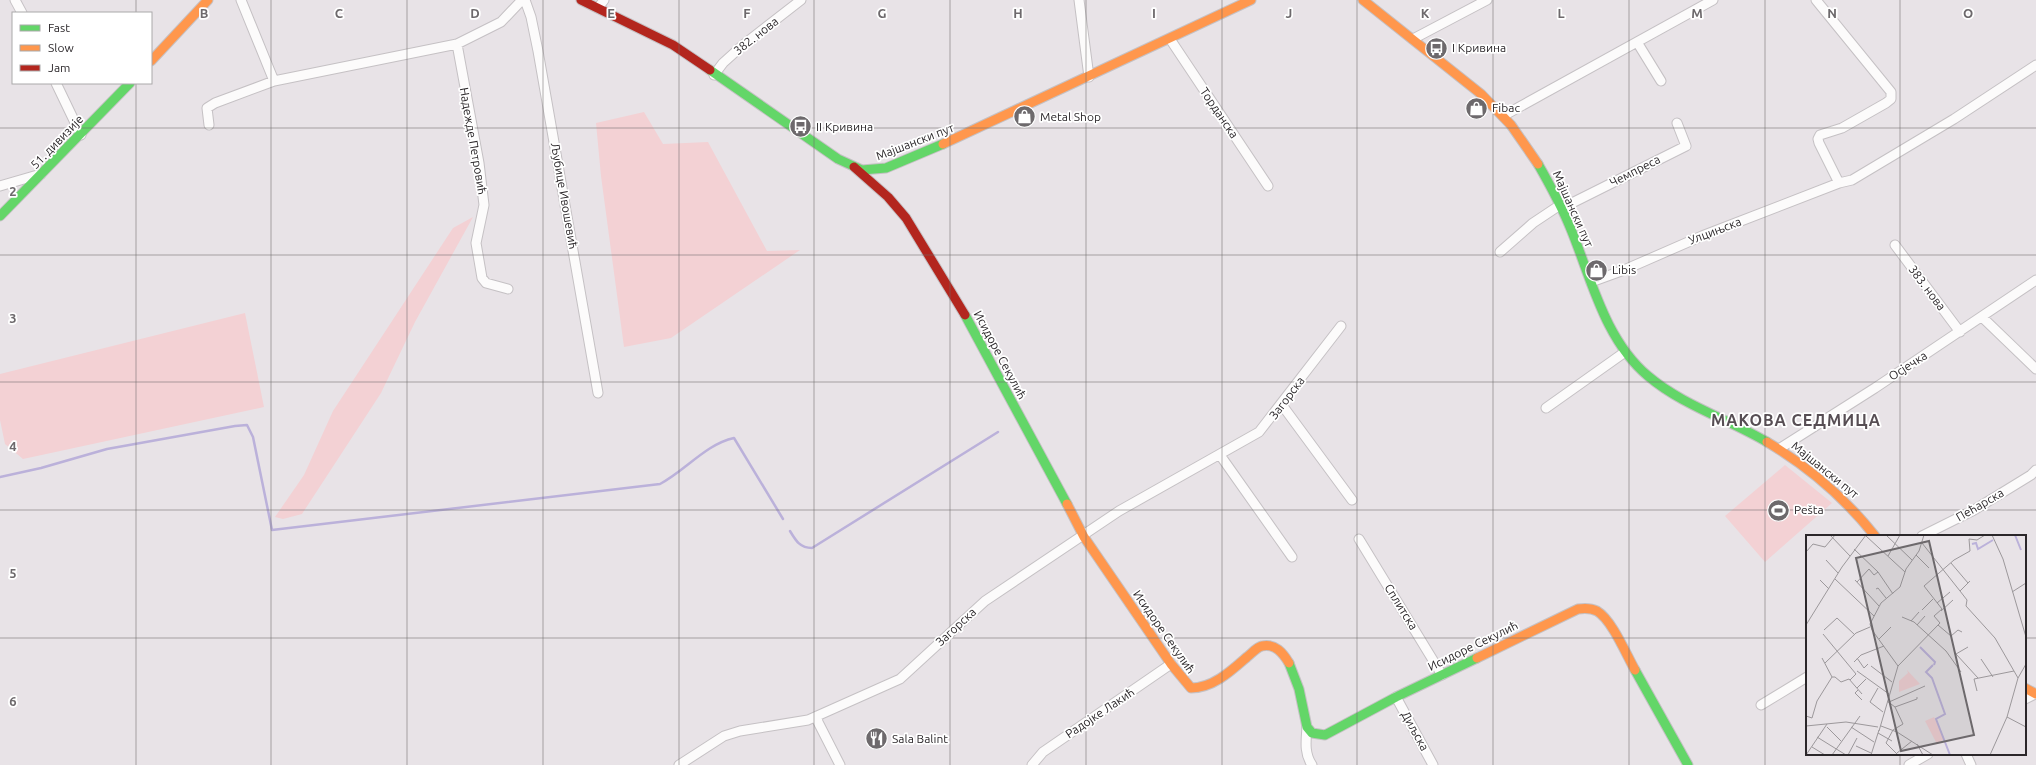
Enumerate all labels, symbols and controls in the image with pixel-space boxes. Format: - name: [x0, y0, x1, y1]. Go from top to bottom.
- text: B: [200, 6, 209, 20]
- text: C: [335, 6, 344, 20]
- text: D: [470, 6, 480, 20]
- text: E: [607, 6, 615, 20]
- text: F: [743, 6, 751, 20]
- text: G: [878, 6, 887, 20]
- text: H: [1013, 6, 1023, 20]
- text: I: [1152, 6, 1156, 20]
- text: J: [1286, 6, 1292, 20]
- text: K: [1421, 6, 1430, 20]
- text: L: [1557, 6, 1565, 20]
- text: M: [1691, 6, 1703, 20]
- text: N: [1827, 6, 1837, 20]
- text: O: [1963, 6, 1973, 20]
- legend: [12, 12, 152, 84]
- street label: 382. нова: [731, 14, 781, 57]
- text: Fast: [48, 21, 70, 34]
- bus stop icon: I Кривина: [1424, 35, 1450, 61]
- text: Slow: [48, 41, 74, 54]
- place label: I Кривина: [1452, 41, 1506, 54]
- text: Jam: [48, 61, 70, 74]
- street label: Торданска: [1198, 85, 1241, 141]
- street label: Надежде Петровић: [458, 86, 489, 196]
- shop icon: Fibac: [1464, 95, 1490, 121]
- place label: Fibac: [1492, 101, 1520, 114]
- shop icon: Metal Shop: [1012, 104, 1038, 130]
- place label: Metal Shop: [1040, 110, 1101, 123]
- street label: 51. дивизије: [28, 112, 85, 171]
- bus stop icon: II Кривина: [788, 114, 814, 140]
- place label: II Кривина: [816, 120, 873, 133]
- street label: Мајшански пут: [874, 120, 956, 162]
- street label: Љубице Ивошевић: [549, 142, 580, 250]
- street label: Чемпреса: [1607, 152, 1662, 189]
- street label: Мајшански пут: [1551, 169, 1596, 250]
- text: 2: [9, 184, 17, 198]
- street label: Улцињска: [1687, 215, 1743, 247]
- shop icon: Libis: [1584, 257, 1610, 283]
- place label: Libis: [1612, 263, 1636, 276]
- street label: 383. нова: [1906, 263, 1948, 313]
- street label: Исидоре Секулић: [972, 308, 1029, 401]
- text: 3: [9, 311, 17, 325]
- street label: Осјечка: [1886, 348, 1929, 383]
- street label: Загорска: [1266, 374, 1307, 421]
- district label: МАКОВА СЕДМИЦА: [1711, 411, 1881, 429]
- text: 4: [9, 439, 17, 453]
- street label: Мајшански пут: [1789, 439, 1862, 501]
- street label: Пећарска: [1954, 486, 2006, 523]
- sports icon: Pešta: [1766, 497, 1792, 523]
- place label: Pešta: [1794, 503, 1824, 516]
- inset map: [1806, 535, 2026, 755]
- text: 5: [9, 566, 17, 580]
- street label: Сплитска: [1382, 581, 1421, 632]
- street label: Исидоре Секулић: [1131, 588, 1198, 676]
- street label: Загорска: [933, 605, 978, 648]
- street label: Исидоре Секулић: [1426, 618, 1520, 673]
- street label: Радојке Лакић: [1063, 685, 1137, 740]
- text: 6: [9, 694, 17, 708]
- street label: Диљска: [1399, 709, 1432, 753]
- restaurant icon: Sala Balint: [863, 726, 889, 752]
- place label: Sala Balint: [892, 732, 948, 745]

